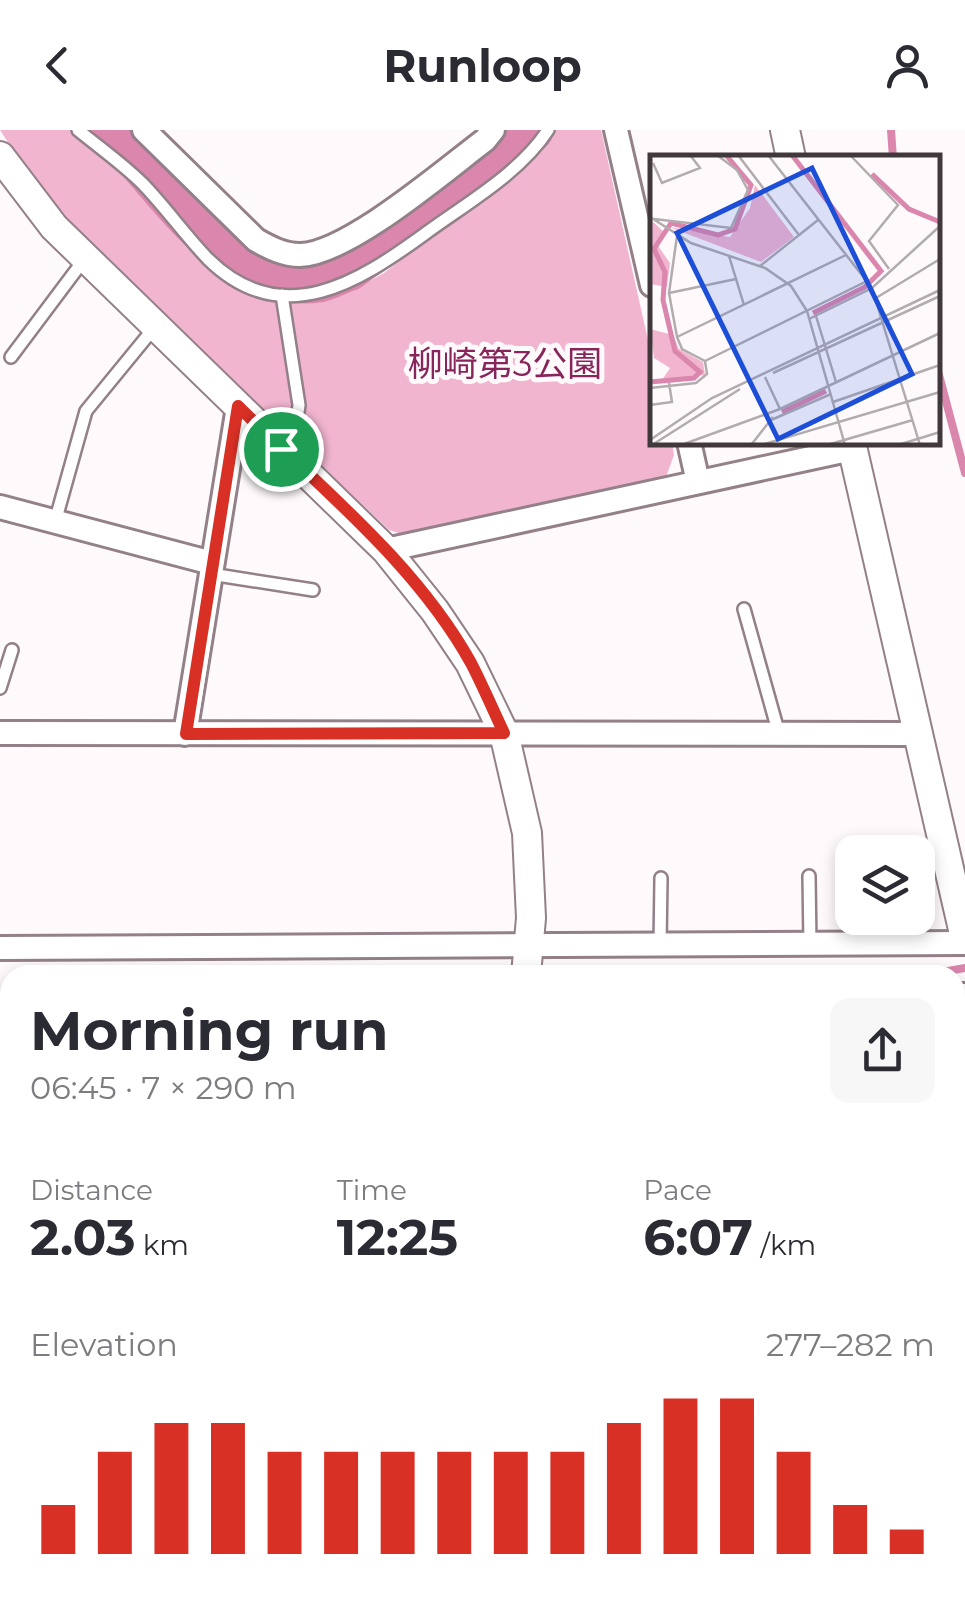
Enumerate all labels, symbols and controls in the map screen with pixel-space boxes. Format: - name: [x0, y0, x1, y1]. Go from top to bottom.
- icon: back: [30, 38, 85, 93]
- text: Runloop: [383, 38, 582, 93]
- icon: person: [880, 38, 935, 93]
- inset map: [650, 155, 940, 445]
- park label: 柳崎第3公園: [408, 342, 602, 385]
- pin: [239, 407, 324, 492]
- icon: arrive: [254, 422, 309, 477]
- map controls: [835, 835, 935, 935]
- button: layers: [835, 835, 935, 935]
- text: Morning run: [30, 997, 388, 1064]
- button: share: [830, 998, 935, 1103]
- text: 06:45 · 7 × 290 m: [30, 1068, 297, 1107]
- text: Distance: [30, 1173, 153, 1207]
- text: Time: [337, 1173, 407, 1207]
- text: Pace: [643, 1173, 712, 1207]
- text: 2.03: [30, 1207, 136, 1268]
- text: 12:25: [337, 1207, 458, 1268]
- text: 6:07: [643, 1207, 753, 1268]
- text: km: [136, 1228, 189, 1262]
- text: /km: [753, 1228, 816, 1262]
- text: Elevation: [30, 1325, 178, 1364]
- text: 277–282 m: [766, 1325, 935, 1364]

